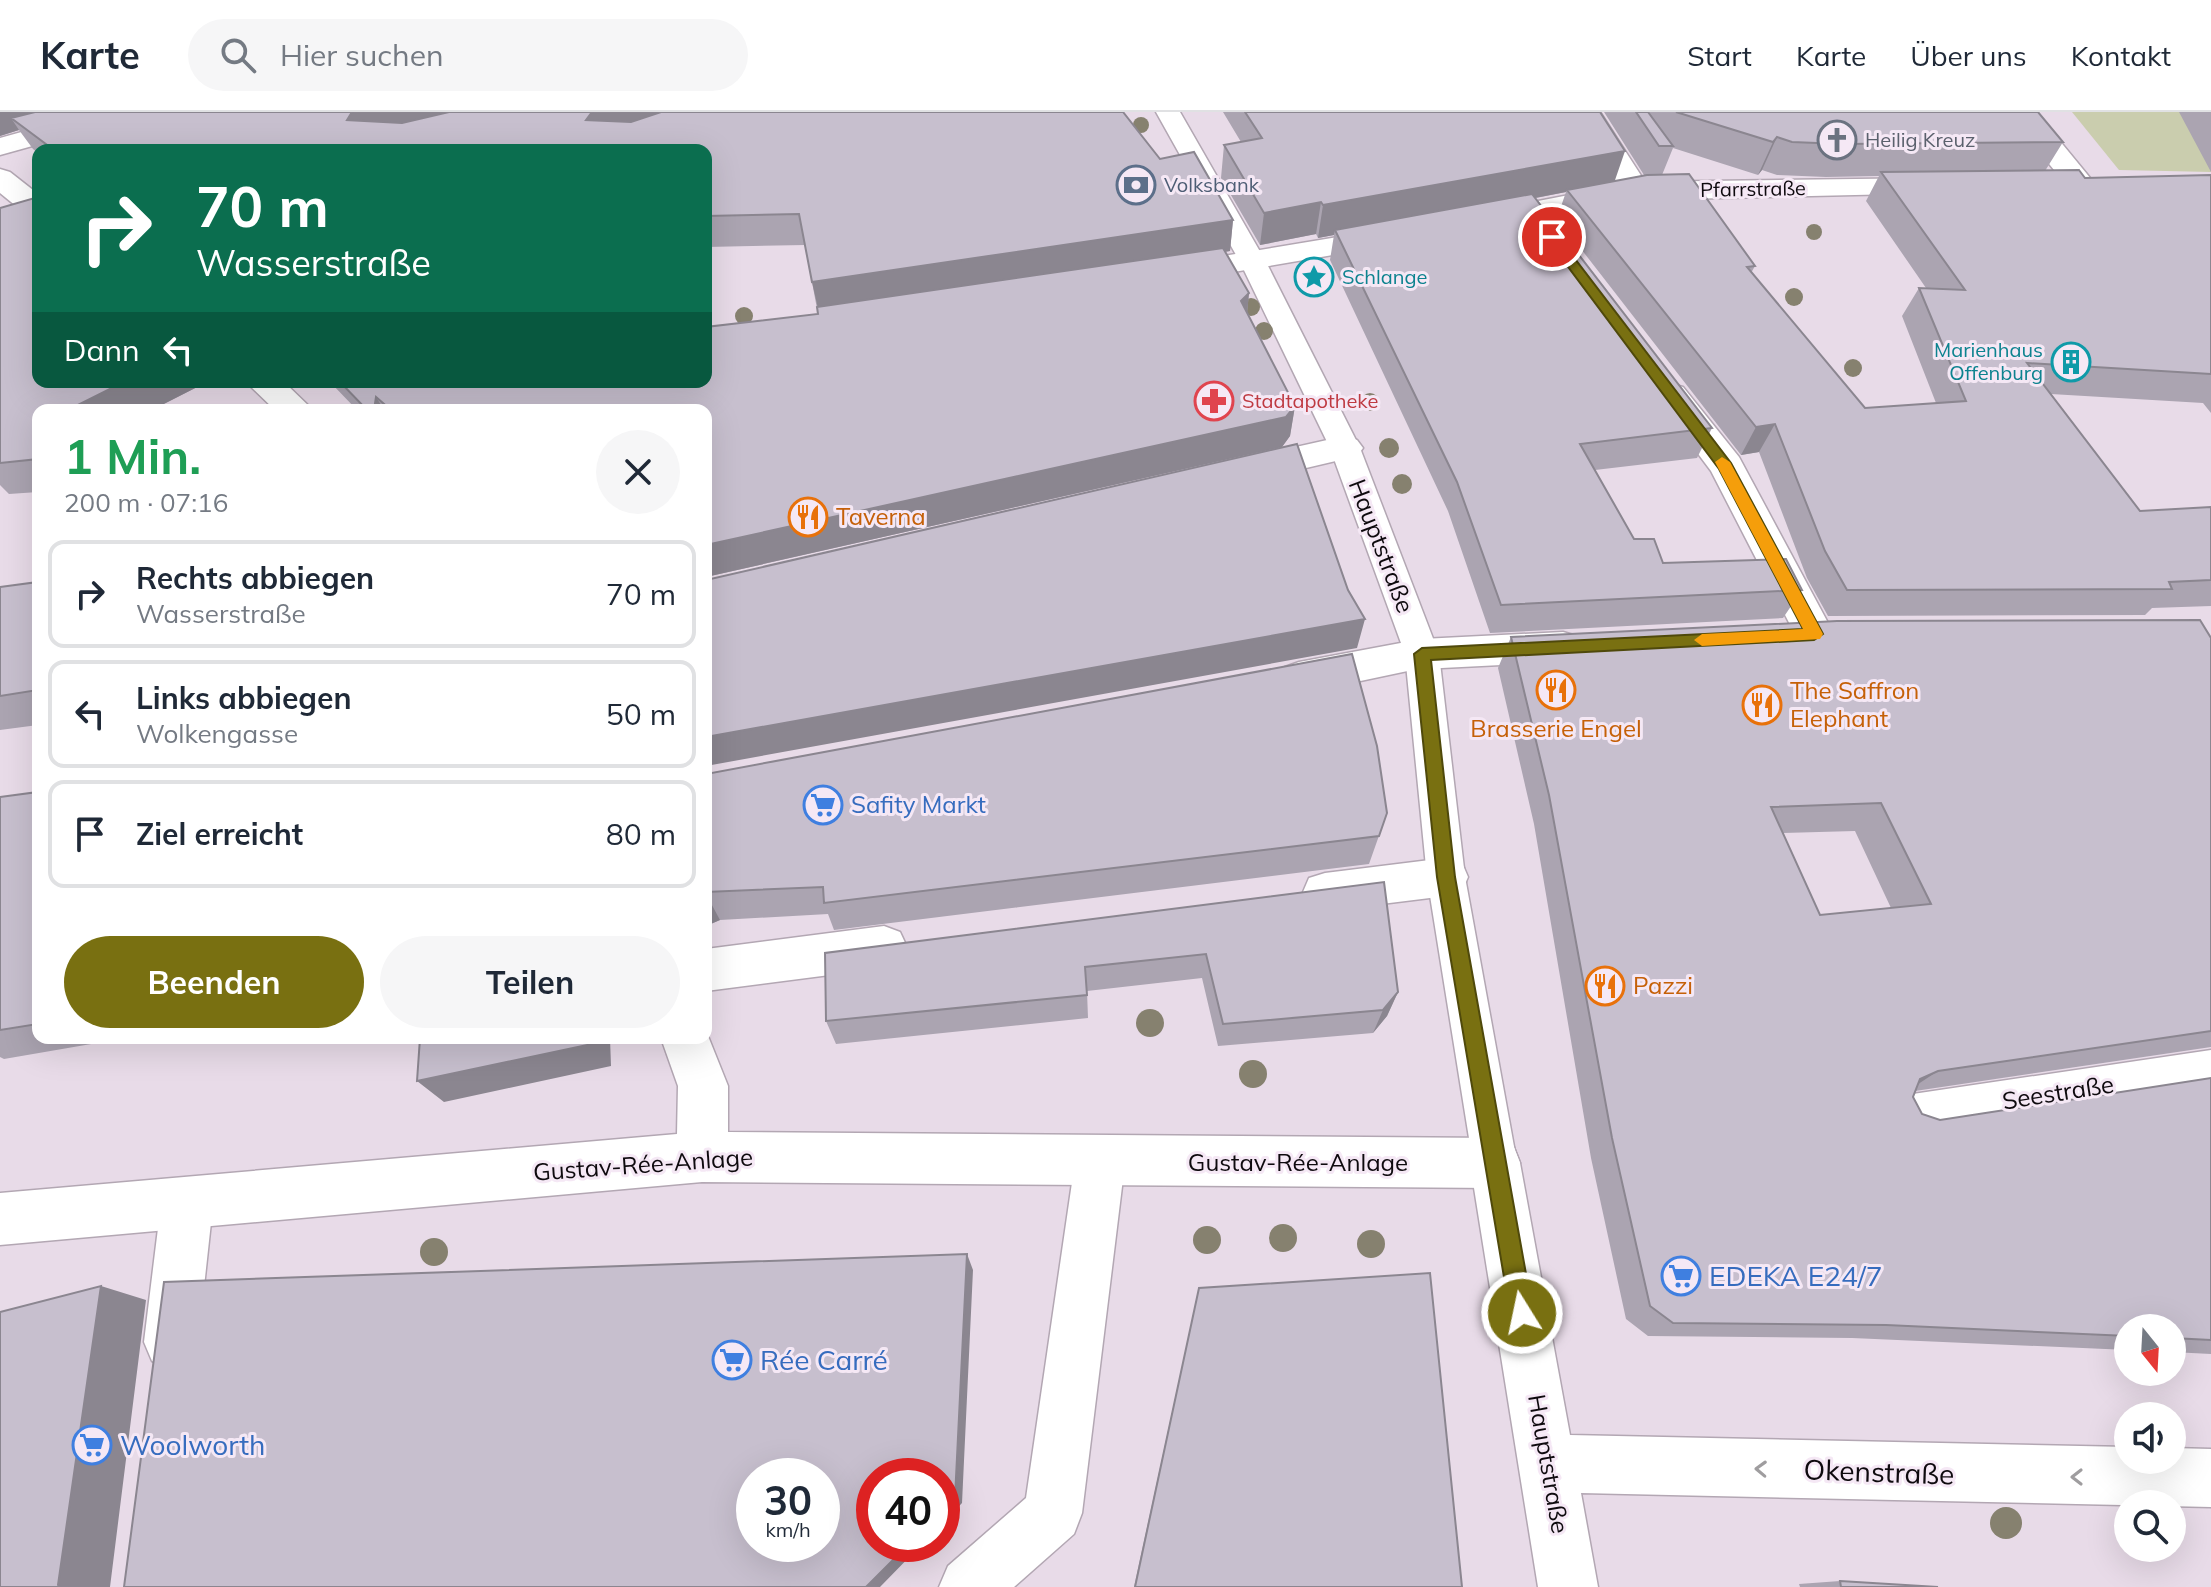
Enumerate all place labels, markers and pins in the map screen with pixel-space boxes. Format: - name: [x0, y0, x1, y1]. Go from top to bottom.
- church icon: Heilig Kreuz: [1816, 119, 1858, 161]
- place label: Heilig Kreuz: [1865, 127, 1975, 152]
- bank icon: Volksbank: [1115, 164, 1157, 206]
- place label: Volksbank: [1164, 172, 1260, 197]
- pin: [1518, 203, 1586, 271]
- place icon: Schlange: [1293, 256, 1335, 298]
- place label: Schlange: [1342, 264, 1428, 289]
- place label: Marienhaus Offenburg: [1934, 337, 2043, 385]
- building icon: Marienhaus Offenburg: [2050, 341, 2092, 383]
- pharmacy icon: Stadtapotheke: [1193, 380, 1235, 422]
- place label: Stadtapotheke: [1242, 388, 1378, 413]
- restaurant icon: Taverna: [787, 496, 829, 538]
- place label: Taverna: [836, 501, 926, 531]
- restaurant icon: Brasserie Engel: [1535, 669, 1577, 711]
- place label: The Saffron Elephant: [1790, 675, 1919, 733]
- restaurant icon: The Saffron Elephant: [1741, 684, 1783, 726]
- place label: Brasserie Engel: [1470, 713, 1642, 743]
- supermarket icon: Safity Markt: [802, 784, 844, 826]
- place label: Safity Markt: [851, 789, 986, 819]
- restaurant icon: Pazzi: [1584, 965, 1626, 1007]
- place label: Pazzi: [1633, 970, 1693, 1000]
- supermarket icon: EDEKA E24/7: [1660, 1255, 1702, 1297]
- place label: EDEKA E24/7: [1709, 1258, 1883, 1293]
- supermarket icon: Rée Carré: [711, 1339, 753, 1381]
- place label: Rée Carré: [760, 1342, 888, 1377]
- supermarket icon: Woolworth: [71, 1424, 113, 1466]
- place label: Woolworth: [120, 1427, 265, 1462]

